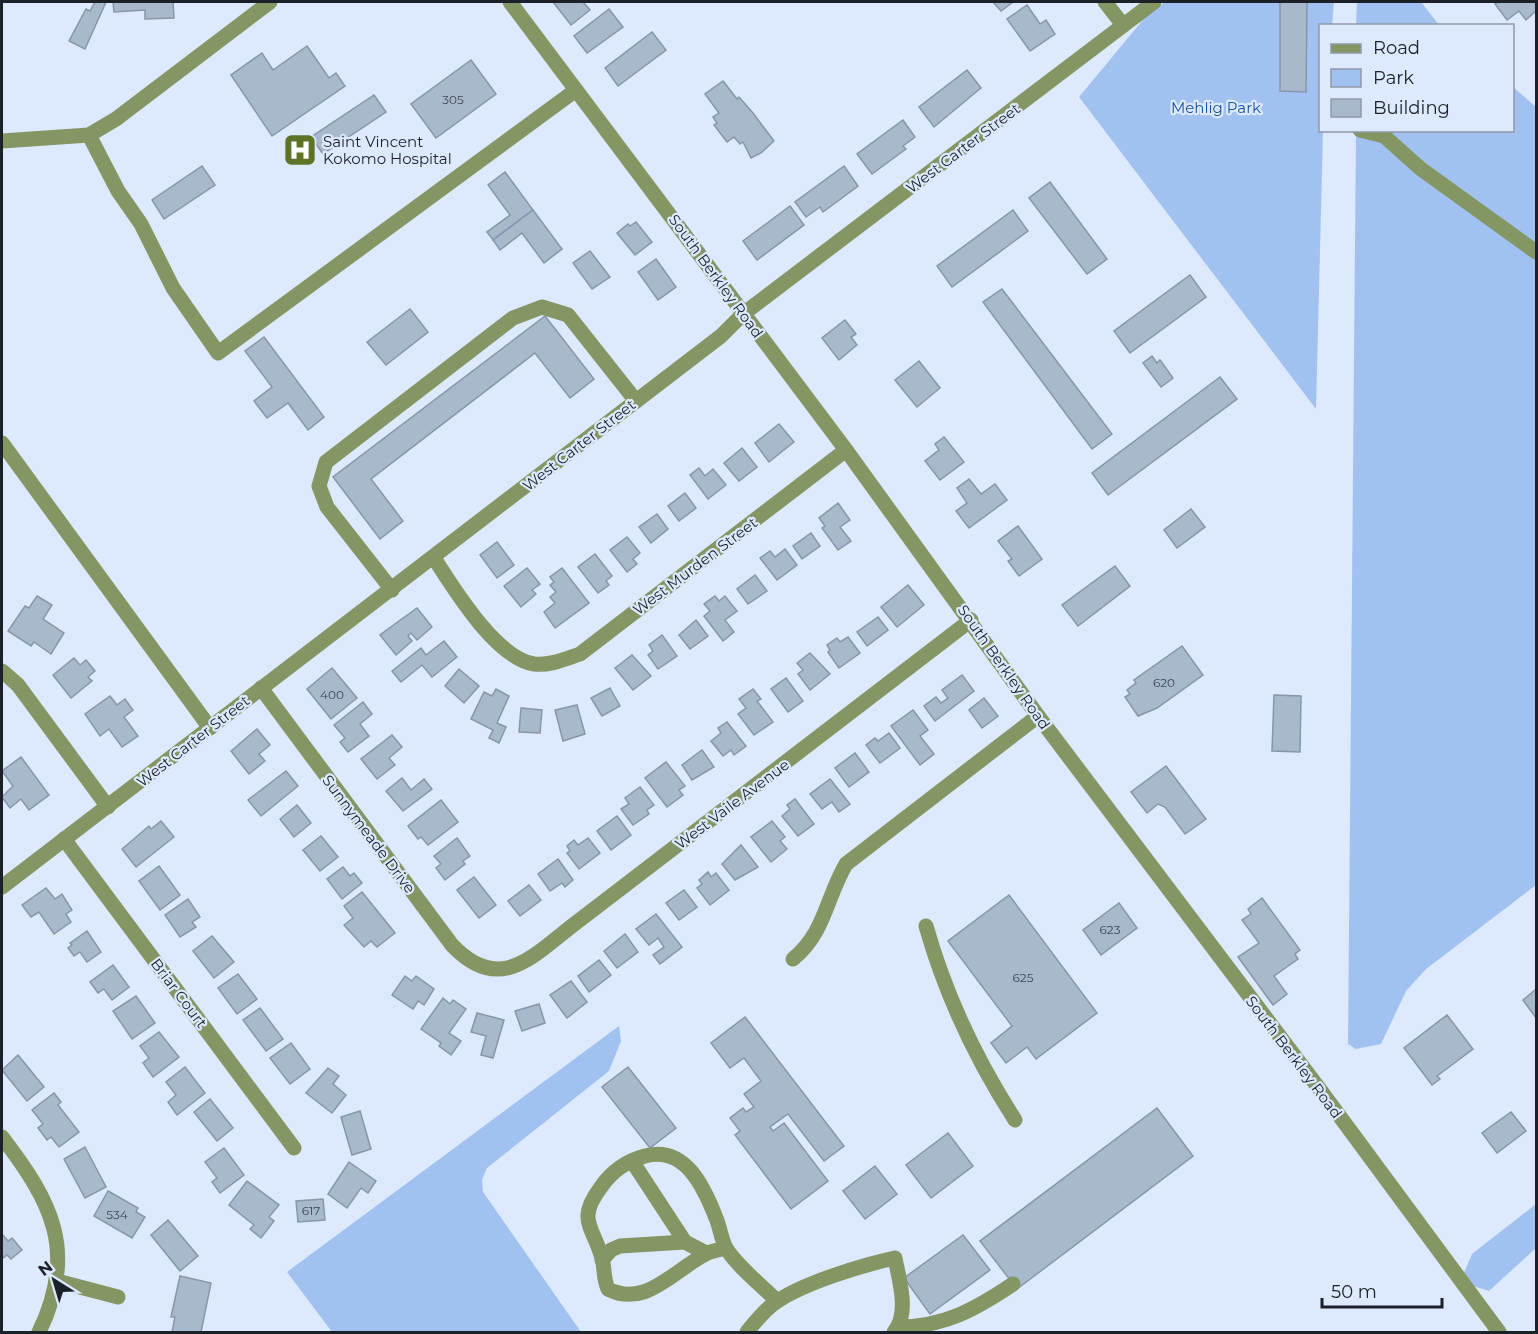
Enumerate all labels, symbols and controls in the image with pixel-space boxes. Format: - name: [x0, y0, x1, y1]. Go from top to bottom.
- legend: [1319, 24, 1514, 132]
- text: Road: [1373, 37, 1420, 59]
- text: Park: [1373, 67, 1414, 89]
- house number: 305: [442, 92, 464, 107]
- text: Building: [1373, 97, 1450, 119]
- park label: Mehlig Park: [1171, 98, 1261, 117]
- street label: West Carter Street: [902, 99, 1024, 197]
- hospital icon: Saint Vincent Kokomo Hospital: [282, 132, 318, 168]
- place label: Saint Vincent Kokomo Hospital: [323, 132, 452, 168]
- street label: South Berkley Road: [665, 210, 767, 342]
- street label: West Carter Street: [519, 395, 639, 495]
- street label: West Murden Street: [629, 513, 761, 619]
- street label: South Berkley Road: [954, 601, 1054, 733]
- house number: 620: [1153, 675, 1175, 690]
- house number: 400: [320, 687, 344, 702]
- street label: West Carter Street: [133, 691, 253, 791]
- street label: West Vaile Avenue: [671, 755, 793, 853]
- street label: Sunnymeade Drive: [318, 771, 420, 897]
- house number: 623: [1100, 922, 1121, 937]
- street label: Briar Court: [147, 954, 211, 1032]
- house number: 625: [1013, 970, 1034, 985]
- street label: South Berkley Road: [1242, 992, 1346, 1122]
- house number: 617: [302, 1203, 320, 1218]
- house number: 534: [106, 1207, 128, 1222]
- north arrow: [24, 1250, 84, 1310]
- text: N: [34, 1257, 56, 1280]
- scale bar: [1322, 1271, 1442, 1309]
- text: 50 m: [1331, 1281, 1377, 1303]

